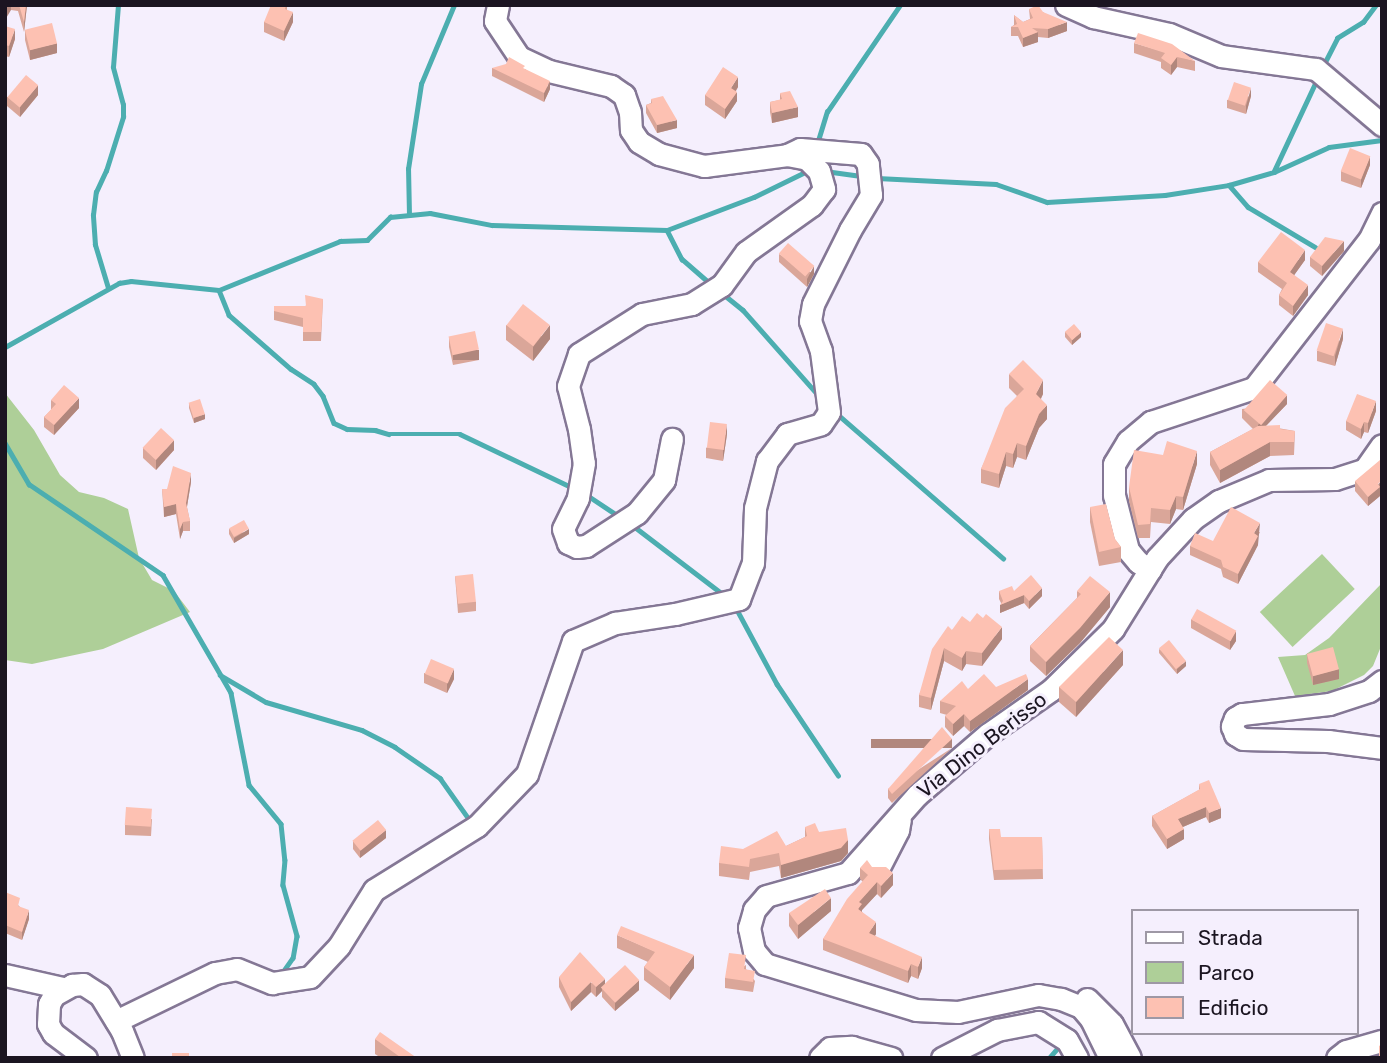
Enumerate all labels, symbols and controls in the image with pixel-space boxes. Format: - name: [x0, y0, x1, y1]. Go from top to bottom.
- street label: Via Dino Berisso: [912, 687, 1052, 803]
- legend: [1132, 909, 1359, 1035]
- text: Strada: [1198, 925, 1263, 950]
- text: Parco: [1198, 960, 1254, 985]
- text: Edificio: [1198, 995, 1268, 1020]

